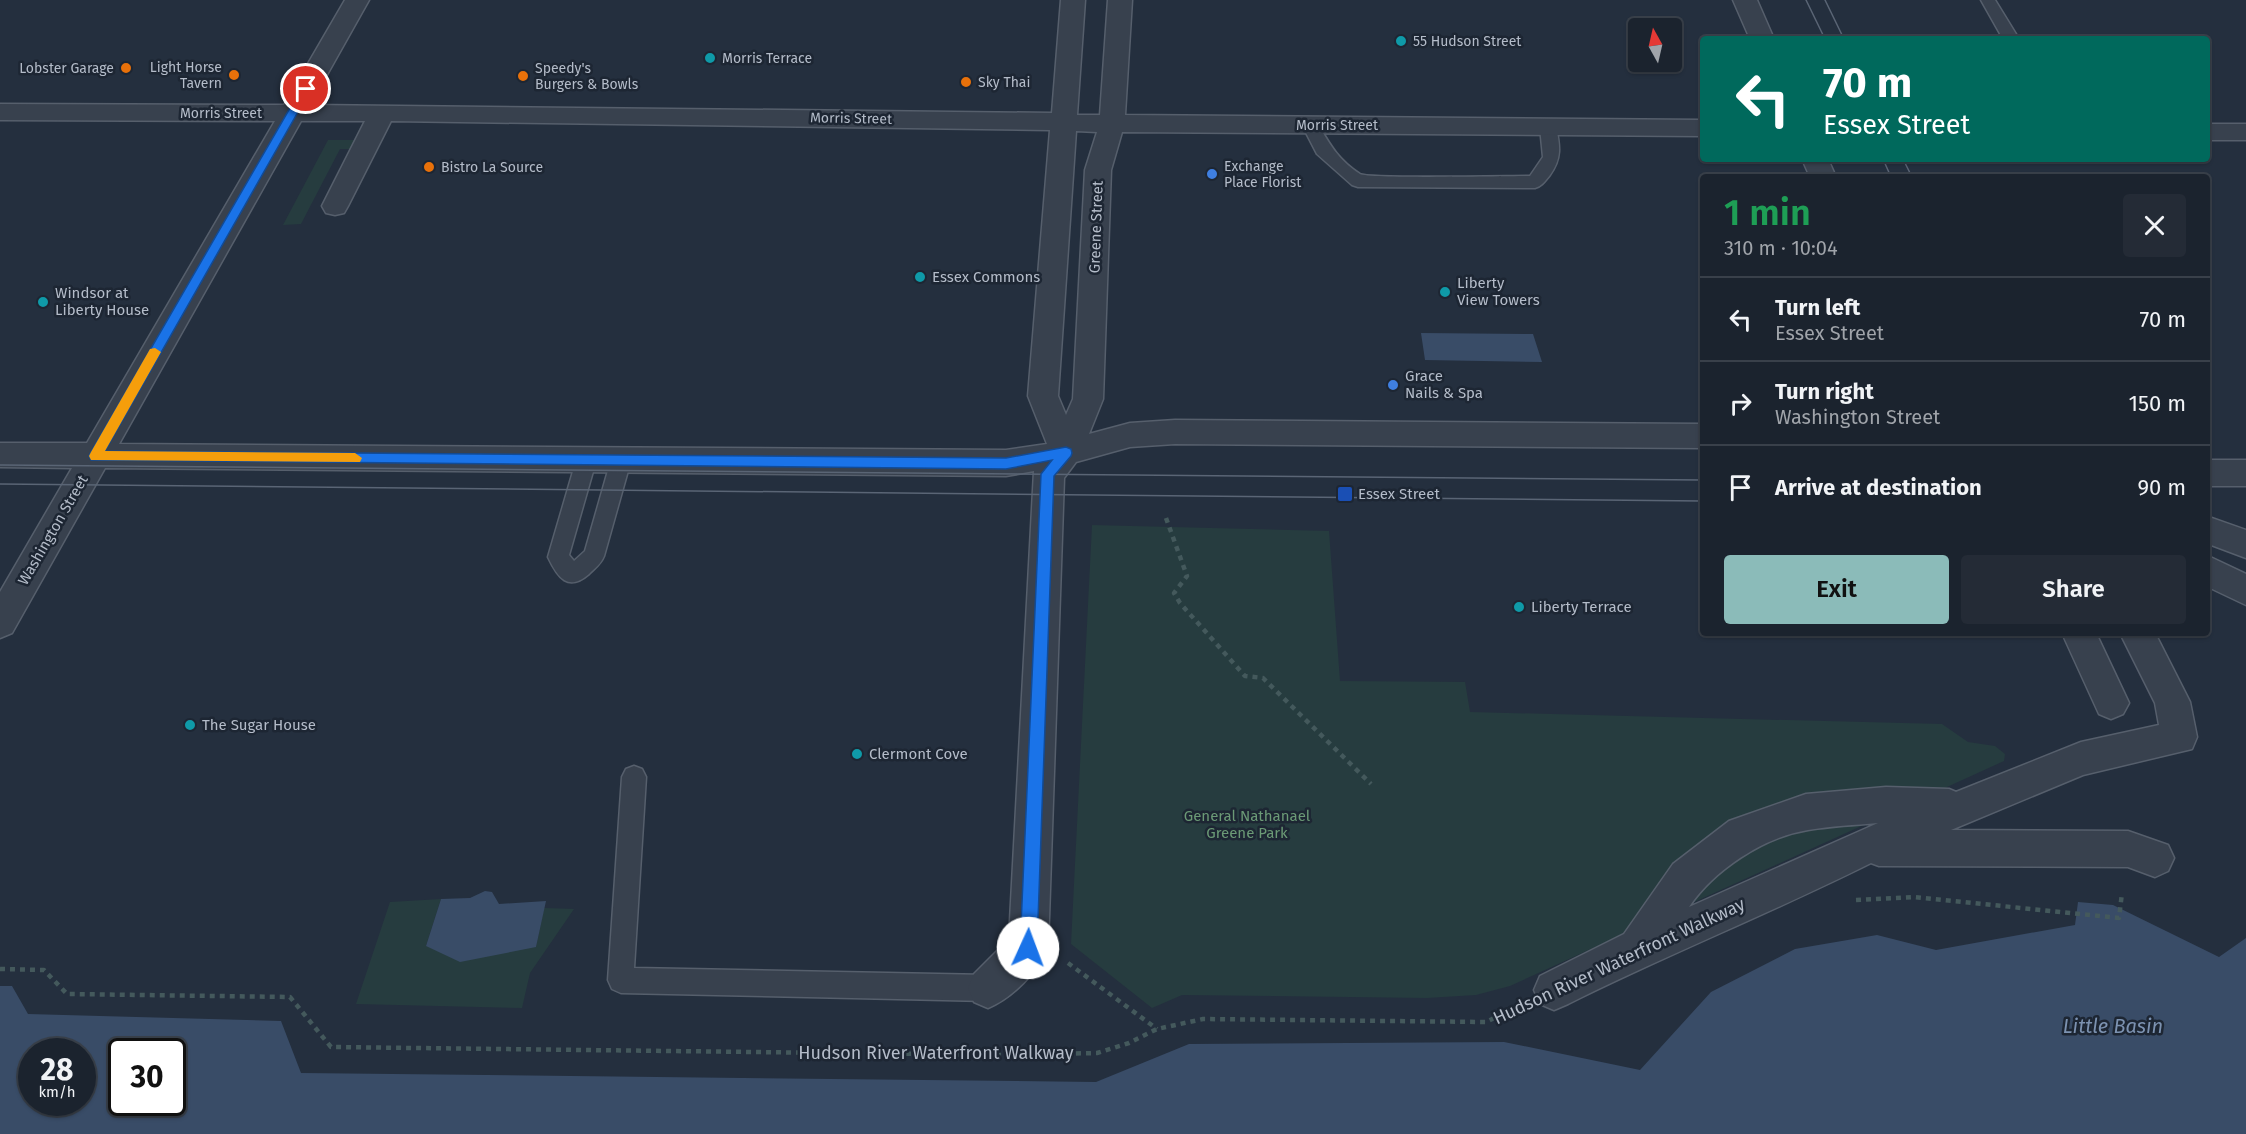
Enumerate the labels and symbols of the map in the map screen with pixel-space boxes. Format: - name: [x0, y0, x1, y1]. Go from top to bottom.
- north arrow: [1628, 18, 1682, 72]
- place label: 55 Hudson Street: [1413, 33, 1522, 50]
- marker: 55 Hudson Street: [1394, 34, 1408, 48]
- place label: Morris Terrace: [722, 50, 812, 67]
- marker: Morris Terrace: [703, 51, 717, 65]
- place label: Light Horse Tavern: [150, 59, 222, 92]
- place label: Lobster Garage: [19, 60, 114, 77]
- place label: Speedy's Burgers & Bowls: [535, 60, 639, 93]
- marker: Lobster Garage: [119, 61, 133, 75]
- pin: [280, 63, 331, 114]
- marker: Light Horse Tavern: [227, 68, 241, 82]
- marker: Speedy's Burgers & Bowls: [516, 69, 530, 83]
- place label: Sky Thai: [978, 74, 1030, 91]
- marker: Sky Thai: [959, 75, 973, 89]
- street label: Morris Street: [180, 105, 263, 122]
- street label: Morris Street: [810, 109, 893, 128]
- street label: Morris Street: [1296, 117, 1379, 134]
- place label: Exchange Place Florist: [1224, 158, 1302, 191]
- place label: Bistro La Source: [441, 159, 543, 176]
- marker: Bistro La Source: [422, 160, 436, 174]
- marker: Exchange Place Florist: [1205, 167, 1219, 181]
- street label: Greene Street: [1085, 180, 1107, 274]
- place label: Essex Commons: [932, 268, 1040, 286]
- marker: Essex Commons: [913, 270, 927, 284]
- place label: Liberty View Towers: [1457, 274, 1540, 309]
- place label: Windsor at Liberty House: [55, 284, 149, 319]
- marker: Liberty View Towers: [1438, 285, 1452, 299]
- marker: Windsor at Liberty House: [36, 295, 50, 309]
- place label: Grace Nails & Spa: [1405, 367, 1483, 402]
- marker: Grace Nails & Spa: [1386, 378, 1400, 392]
- street label: Washington Street: [14, 471, 92, 588]
- marker: Essex Street: [1336, 485, 1354, 503]
- place label: Essex Street: [1358, 485, 1440, 503]
- place label: Liberty Terrace: [1531, 598, 1632, 616]
- marker: Liberty Terrace: [1512, 600, 1526, 614]
- place label: The Sugar House: [202, 716, 316, 734]
- marker: The Sugar House: [183, 718, 197, 732]
- place label: Clermont Cove: [869, 745, 968, 763]
- marker: Clermont Cove: [850, 747, 864, 761]
- park label: General Nathanael Greene Park: [1184, 807, 1311, 842]
- street label: Hudson River Waterfront Walkway: [1490, 893, 1749, 1029]
- position arrow: [996, 916, 1060, 980]
- water label: Little Basin: [2063, 1014, 2163, 1038]
- speed limit sign: 30: [108, 1038, 186, 1116]
- street label: Hudson River Waterfront Walkway: [798, 1042, 1074, 1064]

